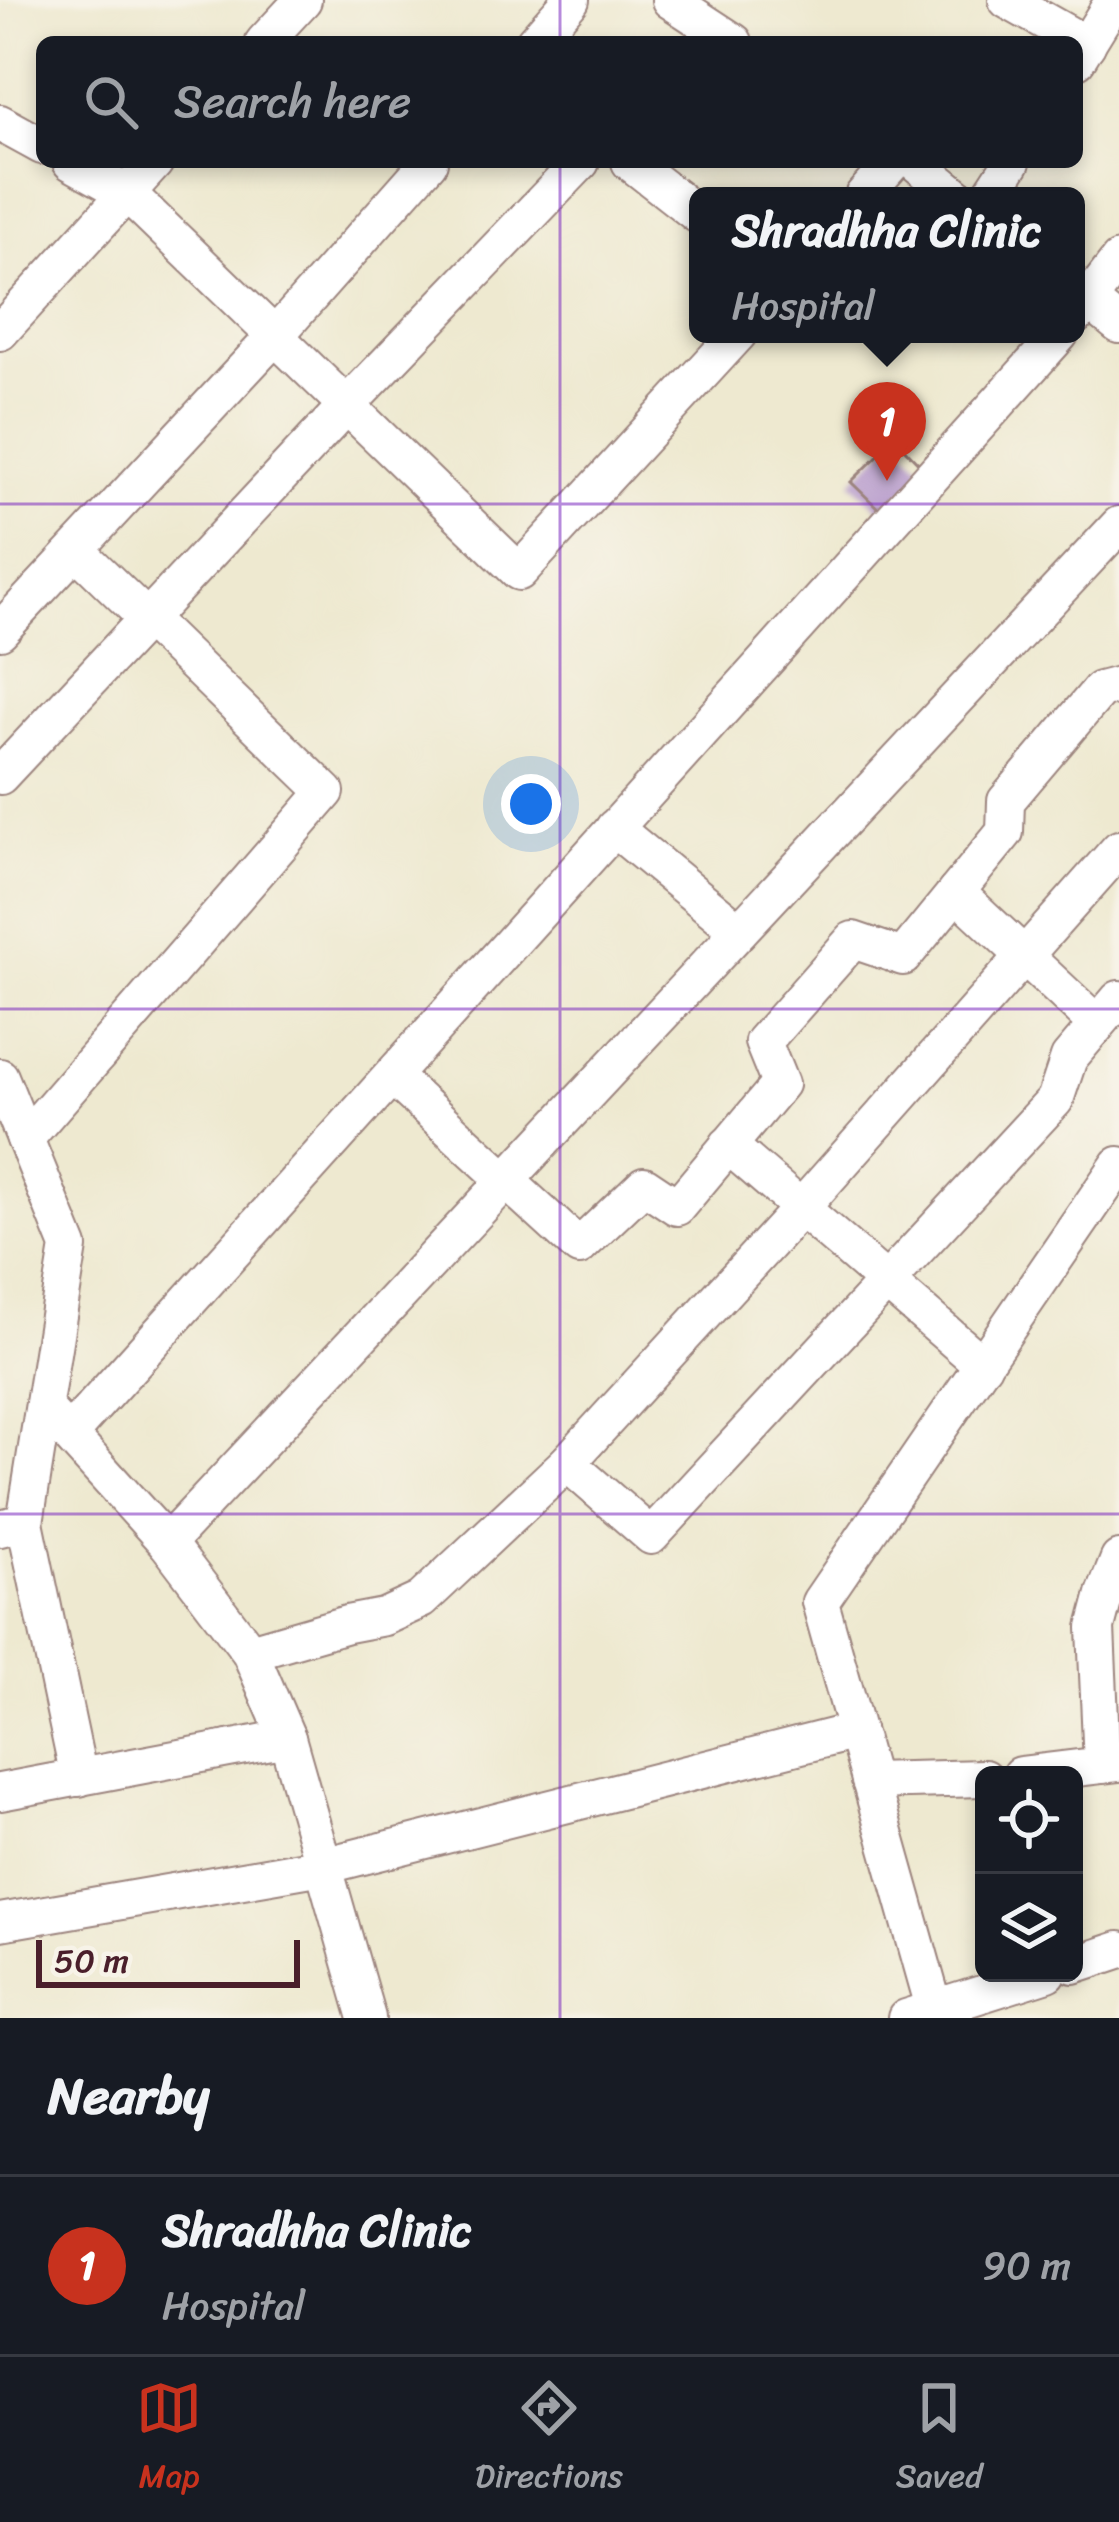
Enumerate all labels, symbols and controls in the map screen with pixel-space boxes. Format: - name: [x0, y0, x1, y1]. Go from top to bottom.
- search box: [36, 36, 1083, 168]
- text: Search here: [174, 62, 411, 142]
- icon: search: [78, 69, 144, 135]
- popup: [689, 187, 1085, 343]
- text: Shradhha Clinic: [732, 191, 1042, 271]
- text: Hospital: [732, 271, 875, 340]
- pin: 1: [848, 382, 926, 481]
- your location: [501, 774, 561, 834]
- map controls: [975, 1766, 1083, 1982]
- button: locate: [975, 1766, 1083, 1874]
- button: layers: [975, 1874, 1083, 1982]
- text: 50 m: [54, 1932, 129, 1990]
- scale bar: [36, 1934, 300, 1987]
- text: Nearby: [48, 2051, 209, 2141]
- text: Shradhha Clinic: [162, 2191, 473, 2271]
- text: 1: [79, 2231, 95, 2300]
- text: 90 m: [982, 2231, 1071, 2300]
- text: Hospital: [162, 2271, 305, 2340]
- tab: Map: [136, 2375, 202, 2505]
- tab: Directions: [475, 2375, 623, 2505]
- tab: Saved: [896, 2375, 983, 2505]

